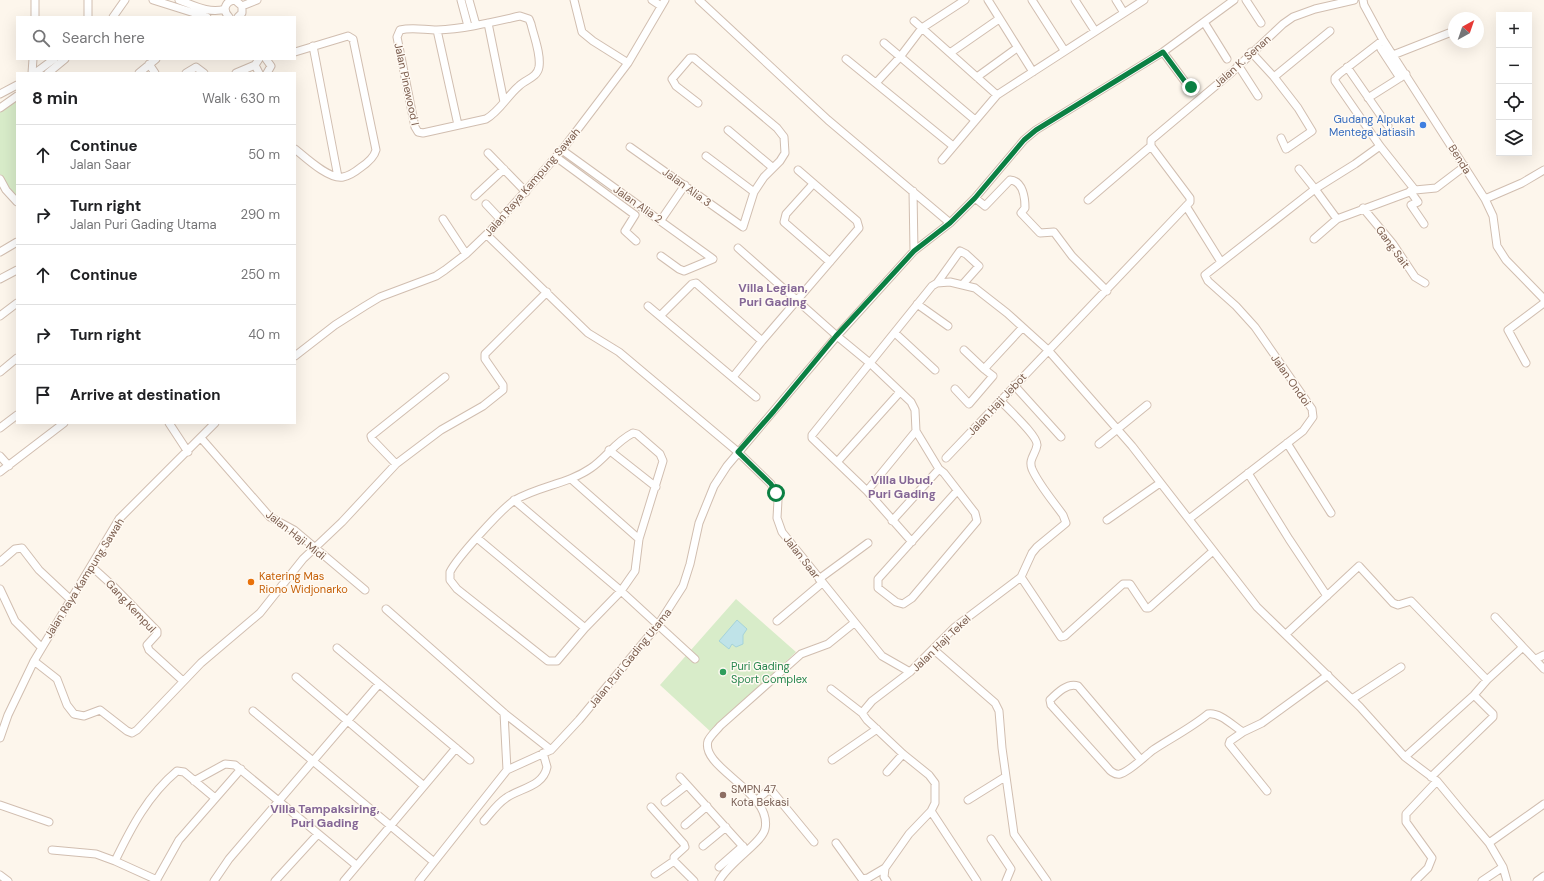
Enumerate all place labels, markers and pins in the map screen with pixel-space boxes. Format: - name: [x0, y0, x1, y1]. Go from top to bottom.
- place label: Gudang Alpukat Mentega Jatiasih: [1329, 112, 1415, 139]
- marker: Gudang Alpukat Mentega Jatiasih: [1418, 120, 1428, 130]
- place label: Katering Mas Riono Widjonarko: [259, 569, 348, 596]
- marker: Katering Mas Riono Widjonarko: [246, 577, 256, 587]
- place label: Puri Gading Sport Complex: [731, 659, 808, 686]
- marker: Puri Gading Sport Complex: [718, 667, 728, 677]
- place label: SMPN 47 Kota Bekasi: [731, 782, 789, 809]
- marker: SMPN 47 Kota Bekasi: [718, 790, 728, 800]

